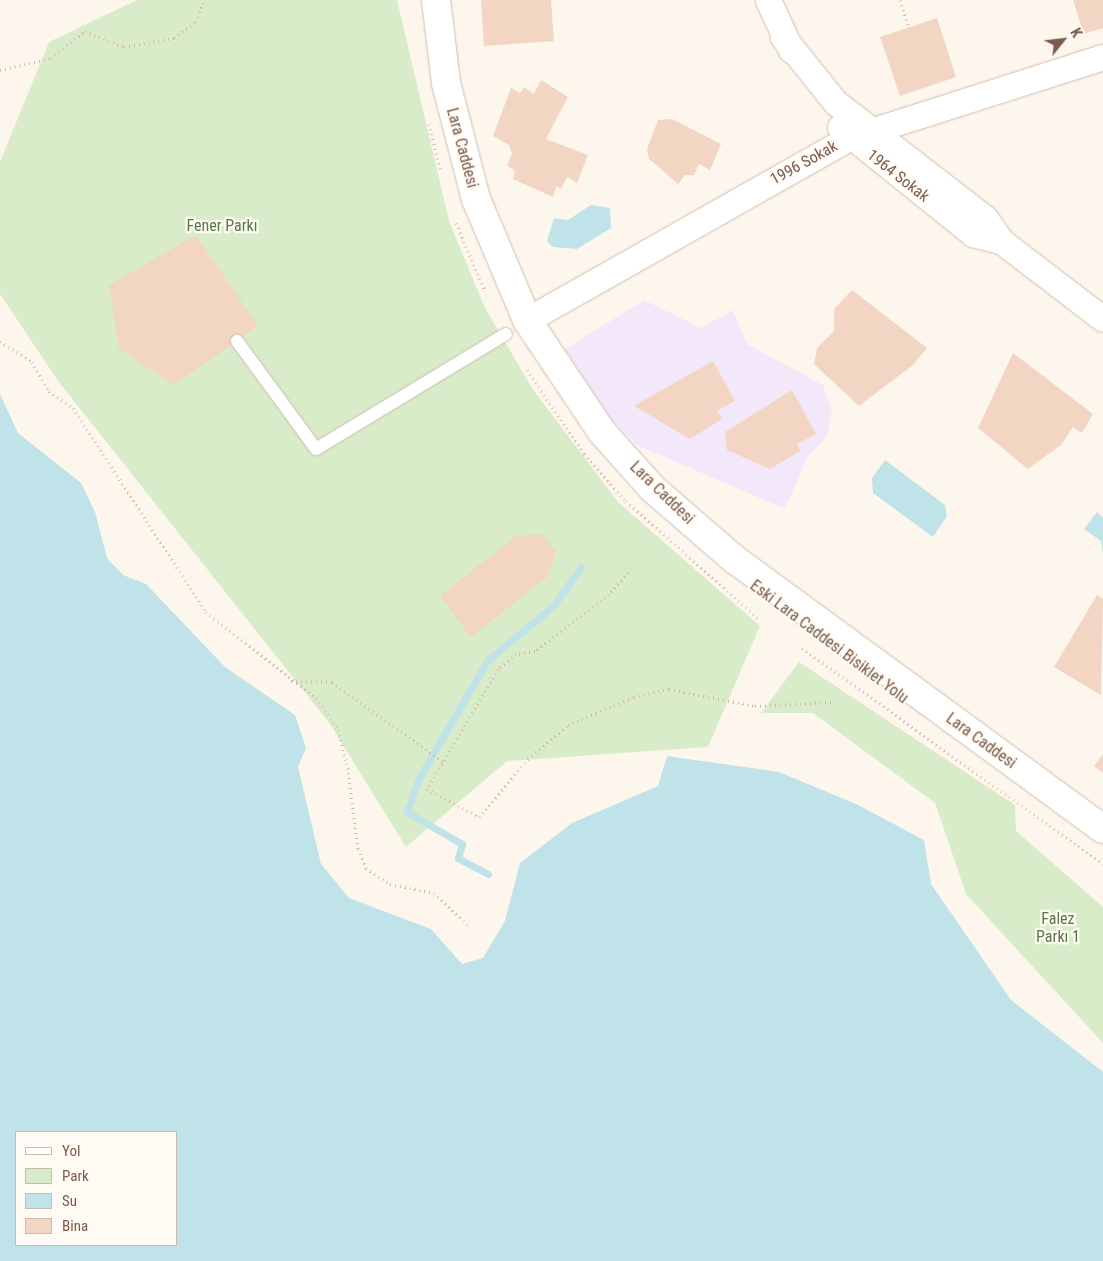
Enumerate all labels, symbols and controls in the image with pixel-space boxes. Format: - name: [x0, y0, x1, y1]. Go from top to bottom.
- north arrow: [1038, 15, 1088, 65]
- text: K: [1067, 25, 1085, 40]
- street label: Lara Caddesi: [442, 106, 482, 190]
- street label: 1996 Sokak: [767, 137, 841, 189]
- street label: 1964 Sokak: [863, 146, 933, 206]
- park label: Fener Parkı: [186, 216, 258, 236]
- street label: Lara Caddesi: [626, 458, 698, 528]
- street label: Eski Lara Caddesi Bisiklet Yolu: [746, 576, 912, 708]
- street label: Lara Caddesi: [942, 709, 1020, 773]
- park label: Falez Parkı 1: [1036, 909, 1080, 947]
- legend: [15, 1131, 178, 1246]
- text: Yol: [62, 1142, 80, 1160]
- text: Park: [62, 1167, 89, 1185]
- text: Su: [62, 1192, 77, 1210]
- text: Bina: [62, 1217, 88, 1235]

